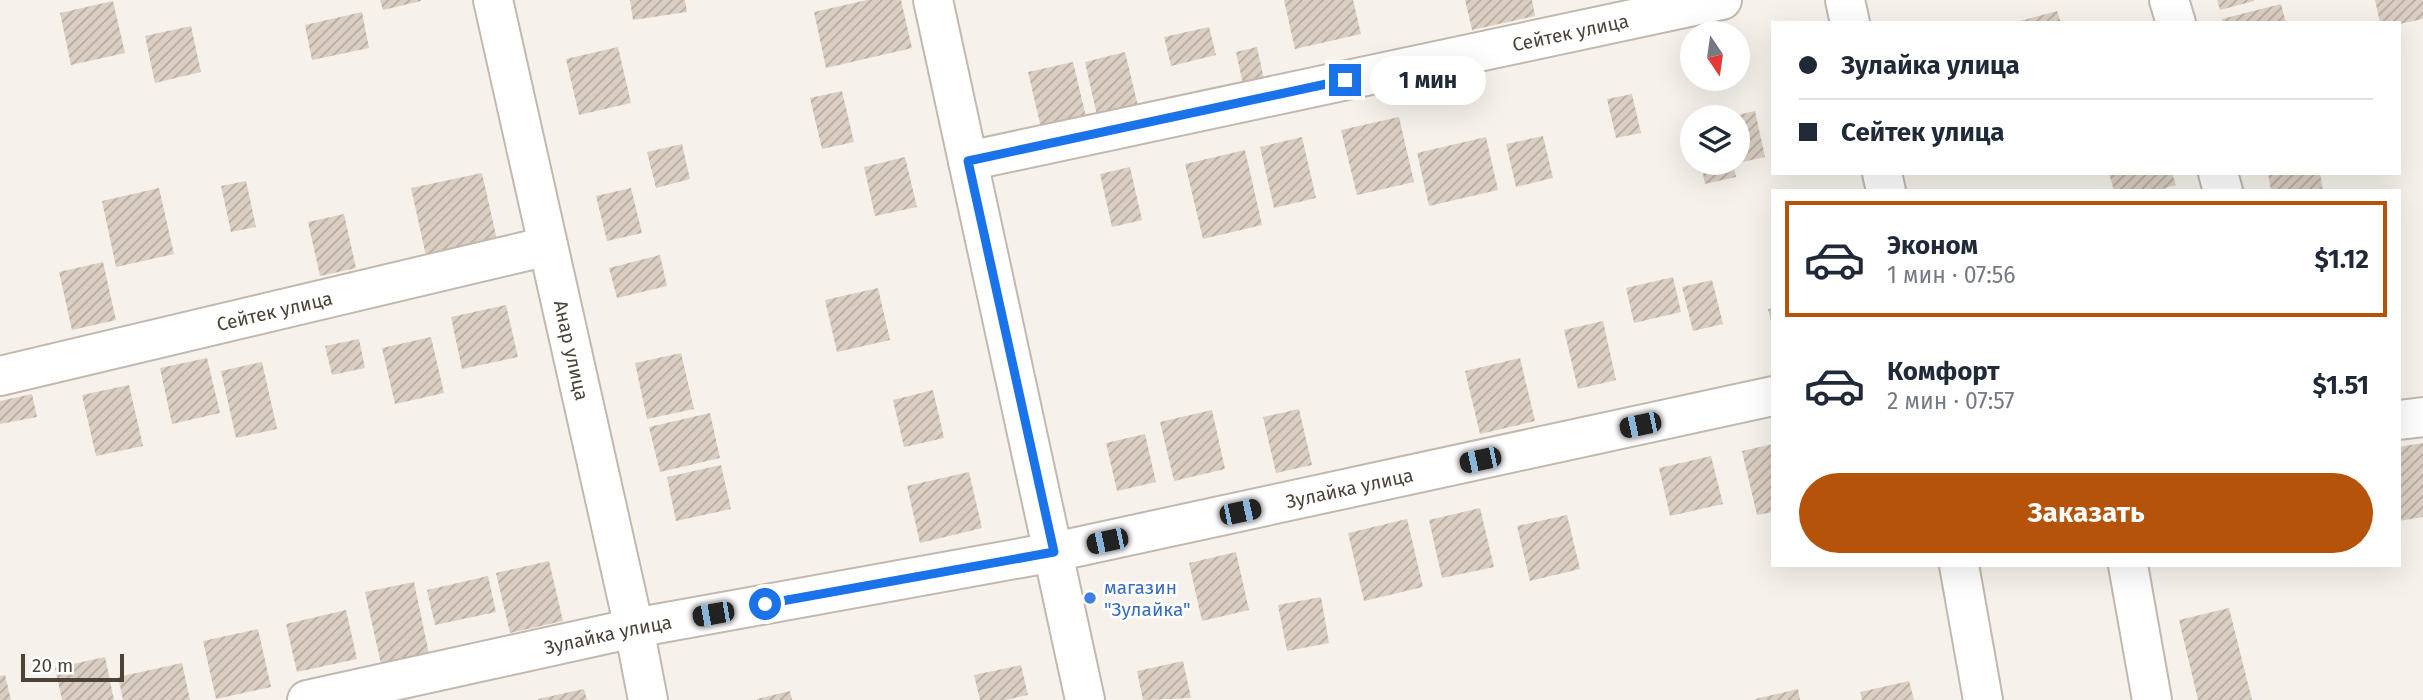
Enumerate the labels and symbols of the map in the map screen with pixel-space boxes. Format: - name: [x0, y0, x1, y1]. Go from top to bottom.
- street label: Сейтек улица: [1510, 9, 1631, 56]
- north arrow: [1680, 21, 1750, 91]
- callout: 1 мин: [1370, 56, 1485, 104]
- route end: [1329, 64, 1361, 96]
- street label: Сейтек улица: [214, 287, 335, 336]
- street label: Анар улица: [549, 298, 594, 403]
- car: [1618, 410, 1663, 440]
- car: [1458, 445, 1503, 475]
- street label: Зулайка улица: [1284, 463, 1415, 513]
- car: [1218, 497, 1263, 527]
- car: [1085, 526, 1130, 556]
- place label: магазин "Зулайка": [1104, 576, 1191, 621]
- route start: [749, 588, 781, 620]
- marker: магазин "Зулайка": [1082, 590, 1098, 606]
- car: [691, 600, 736, 628]
- street label: Зулайка улица: [542, 610, 674, 659]
- scale bar: [21, 651, 124, 683]

